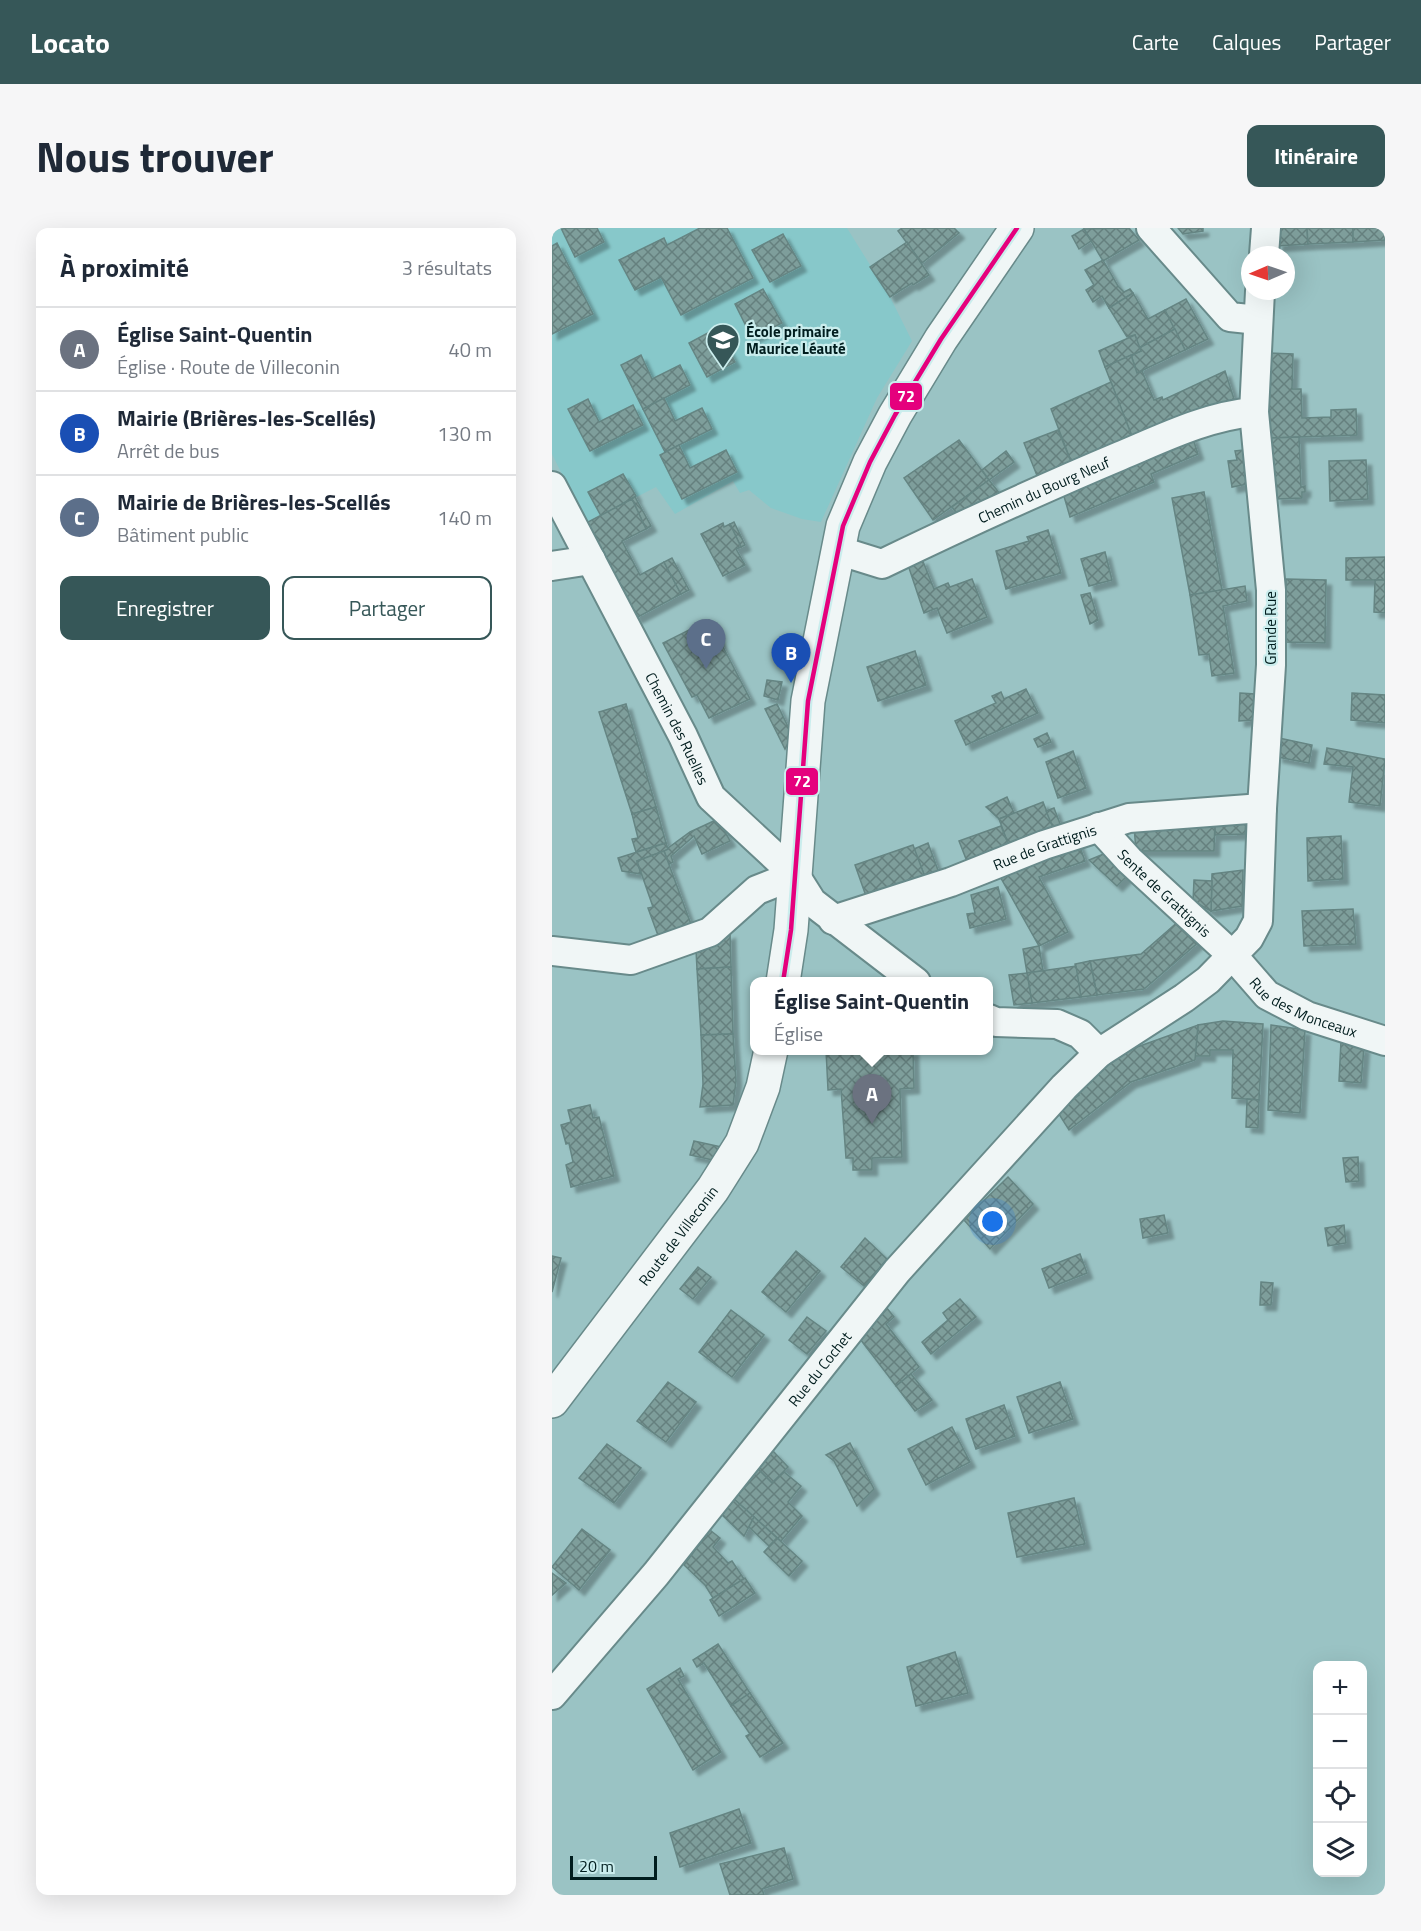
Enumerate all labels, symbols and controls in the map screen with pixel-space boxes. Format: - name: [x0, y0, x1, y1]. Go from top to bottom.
- text: Locato: [30, 21, 110, 64]
- text: Carte: [1132, 26, 1179, 58]
- text: Calques: [1212, 26, 1281, 58]
- text: Partager: [1314, 26, 1391, 58]
- text: Nous trouver: [36, 124, 274, 188]
- button: Itinéraire: [1247, 125, 1385, 187]
- north arrow: [1241, 246, 1295, 300]
- text: À proximité: [60, 248, 189, 287]
- text: 3 résultats: [402, 252, 492, 283]
- text: Église Saint-Quentin: [117, 317, 313, 351]
- place label: École primaire Maurice Léauté: [746, 320, 846, 360]
- school or university icon: École primaire Maurice Léauté: [705, 322, 741, 369]
- text: A: [73, 334, 86, 365]
- text: 40 m: [448, 334, 492, 365]
- text: Église · Route de Villeconin: [117, 351, 340, 382]
- line badge: 72: [889, 382, 923, 411]
- text: 72: [897, 384, 915, 408]
- text: Mairie (Brières-les-Scellés): [117, 401, 376, 435]
- text: B: [73, 418, 86, 449]
- text: 130 m: [437, 418, 492, 449]
- text: Arrêt de bus: [117, 435, 220, 466]
- street label: Chemin du Bourg Neuf: [974, 450, 1113, 529]
- text: Mairie de Brières-les-Scellés: [117, 485, 391, 519]
- text: C: [74, 502, 85, 533]
- text: 140 m: [437, 502, 492, 533]
- text: Bâtiment public: [117, 519, 249, 550]
- button: Enregistrer: [60, 576, 270, 640]
- button: Partager: [282, 576, 492, 640]
- street label: Grande Rue: [1259, 591, 1282, 665]
- pin: C: [686, 620, 726, 669]
- pin: B: [772, 634, 810, 683]
- street label: Chemin des Ruelles: [640, 668, 715, 788]
- line badge: 72: [785, 767, 819, 796]
- text: 72: [793, 769, 811, 793]
- street label: Rue de Grattignis: [989, 818, 1099, 876]
- street label: Sente de Grattignis: [1112, 843, 1217, 942]
- street label: Rue des Monceaux: [1244, 971, 1361, 1043]
- popup: [750, 977, 993, 1055]
- text: Église Saint-Quentin: [774, 984, 969, 1018]
- text: Église: [774, 1018, 823, 1049]
- pin: A: [852, 1074, 892, 1124]
- street label: Route de Villeconin: [632, 1180, 723, 1290]
- your location: [978, 1207, 1007, 1236]
- street label: Rue du Cochet: [782, 1325, 857, 1411]
- map controls: [1313, 1661, 1367, 1877]
- button: +: [1313, 1661, 1367, 1715]
- button: −: [1313, 1715, 1367, 1769]
- button: locate: [1313, 1769, 1367, 1823]
- button: layers: [1313, 1823, 1367, 1877]
- scale bar: [570, 1853, 657, 1880]
- text: 20 m: [579, 1854, 614, 1878]

